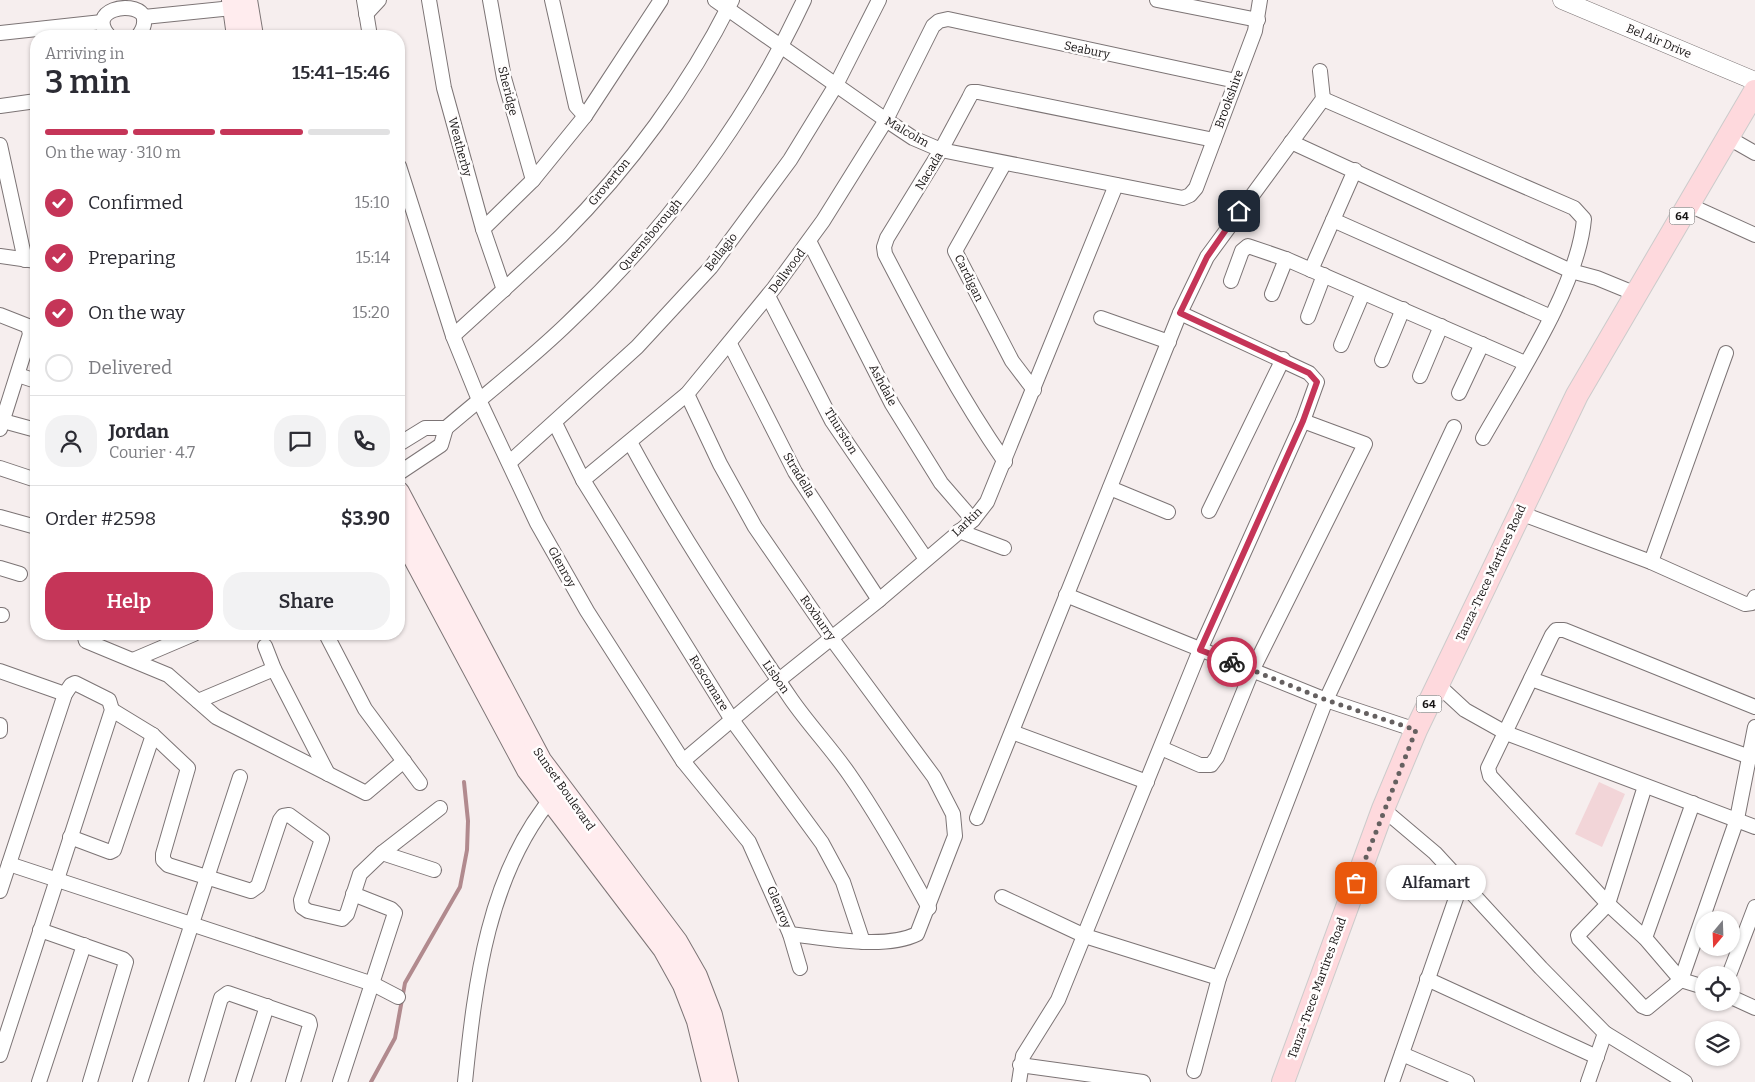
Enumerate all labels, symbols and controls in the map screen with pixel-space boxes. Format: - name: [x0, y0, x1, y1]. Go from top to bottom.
- street label: Bel Air Drive: [1624, 21, 1694, 61]
- street label: Seabury: [1063, 38, 1112, 62]
- text: Arriving in: [45, 44, 124, 63]
- text: 15:41–15:46: [292, 61, 390, 84]
- text: 3 min: [45, 63, 130, 101]
- street label: Sheridge: [495, 65, 521, 117]
- street label: Brookshire: [1212, 68, 1246, 130]
- street label: Malcolm: [883, 114, 932, 150]
- street label: Weatherby: [445, 116, 475, 179]
- text: On the way · 310 m: [45, 143, 181, 162]
- street label: Nacada: [912, 149, 946, 193]
- street label: Groverton: [585, 155, 633, 208]
- icon: check: [45, 189, 73, 217]
- pin: [1218, 190, 1260, 232]
- text: Confirmed: [88, 191, 183, 214]
- text: 15:10: [355, 193, 390, 212]
- street label: Queensborough: [616, 196, 685, 274]
- icon: home: [1225, 197, 1253, 225]
- road number: 64: [1670, 208, 1694, 225]
- street label: Bellagio: [702, 230, 740, 274]
- icon: check: [45, 244, 73, 272]
- text: Preparing: [88, 246, 176, 269]
- street label: Dellwood: [766, 246, 808, 296]
- text: 15:14: [356, 248, 390, 267]
- street label: Cardigan: [952, 252, 987, 304]
- icon: check: [45, 299, 73, 327]
- text: On the way: [88, 301, 185, 324]
- text: 15:20: [353, 303, 390, 322]
- text: Delivered: [88, 356, 172, 379]
- street label: Ashdale: [866, 362, 900, 408]
- street label: Thurston: [821, 406, 861, 457]
- button: person: [45, 415, 97, 467]
- button: chat: [274, 415, 326, 467]
- button: phone: [338, 415, 390, 467]
- text: Jordan: [109, 420, 169, 443]
- text: Courier · 4.7: [109, 443, 195, 462]
- street label: Stradella: [780, 450, 818, 500]
- street label: Tanza-Trece Martires Road: [1453, 502, 1529, 644]
- street label: Larkin: [949, 504, 985, 540]
- text: Order #2598: [45, 507, 156, 530]
- text: $3.90: [341, 507, 390, 530]
- street label: Glenroy: [545, 544, 579, 590]
- button: Help: [45, 572, 213, 630]
- button: Share: [223, 572, 390, 630]
- street label: Roxburry: [797, 593, 839, 644]
- courier: [1207, 637, 1257, 687]
- icon: bike: [1218, 648, 1246, 676]
- street label: Roscomare: [686, 653, 732, 713]
- street label: Lisbon: [760, 658, 793, 697]
- road number: 64: [1416, 696, 1442, 712]
- street label: Sunset Boulevard: [530, 745, 598, 833]
- pin: [1335, 862, 1377, 904]
- callout: Alfamart: [1386, 866, 1486, 900]
- icon: bag: [1342, 869, 1370, 897]
- text: Alfamart: [1402, 873, 1470, 892]
- street label: Glenroy: [764, 884, 794, 931]
- north arrow: [1695, 911, 1740, 956]
- map controls: [1695, 911, 1740, 1066]
- street label: Tanza-Trece Martires Road: [1285, 916, 1349, 1060]
- button: locate: [1695, 966, 1740, 1011]
- button: layers: [1695, 1021, 1740, 1066]

